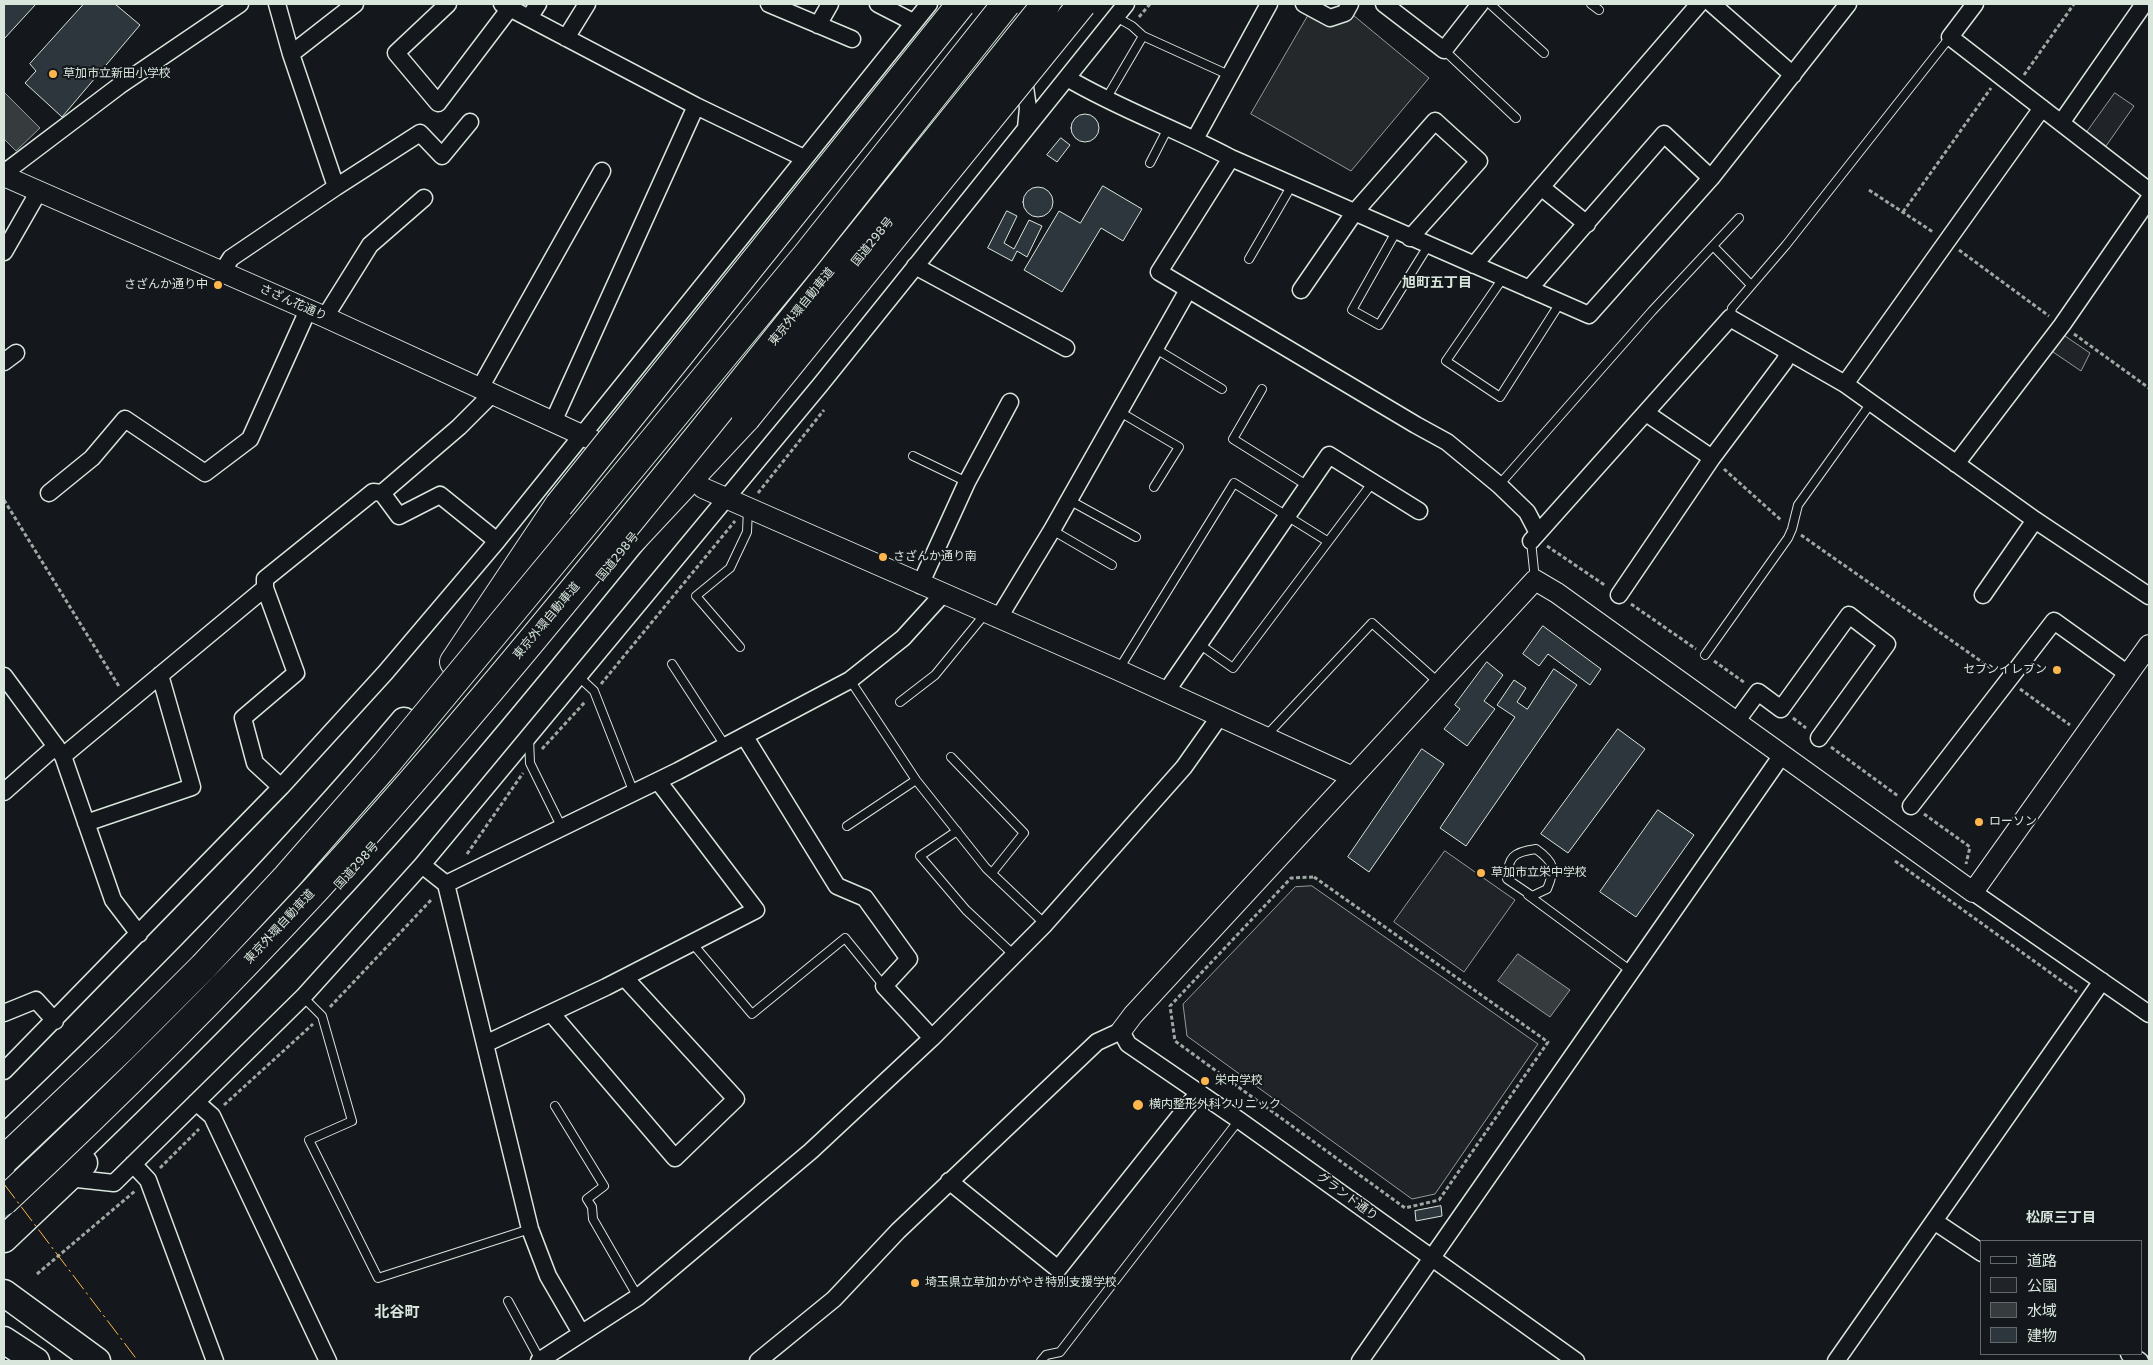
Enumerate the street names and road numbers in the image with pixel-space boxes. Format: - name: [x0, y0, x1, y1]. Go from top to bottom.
- street label: 国道298号: [849, 215, 897, 269]
- street label: 東京外環自動車道: [766, 265, 838, 349]
- street label: さざん花通り: [257, 282, 329, 324]
- street label: 国道298号: [594, 530, 642, 584]
- street label: 東京外環自動車道: [511, 580, 583, 662]
- street label: 国道298号: [332, 839, 382, 893]
- street label: 東京外環自動車道: [242, 887, 318, 967]
- street label: グランド通り: [1314, 1170, 1380, 1224]

